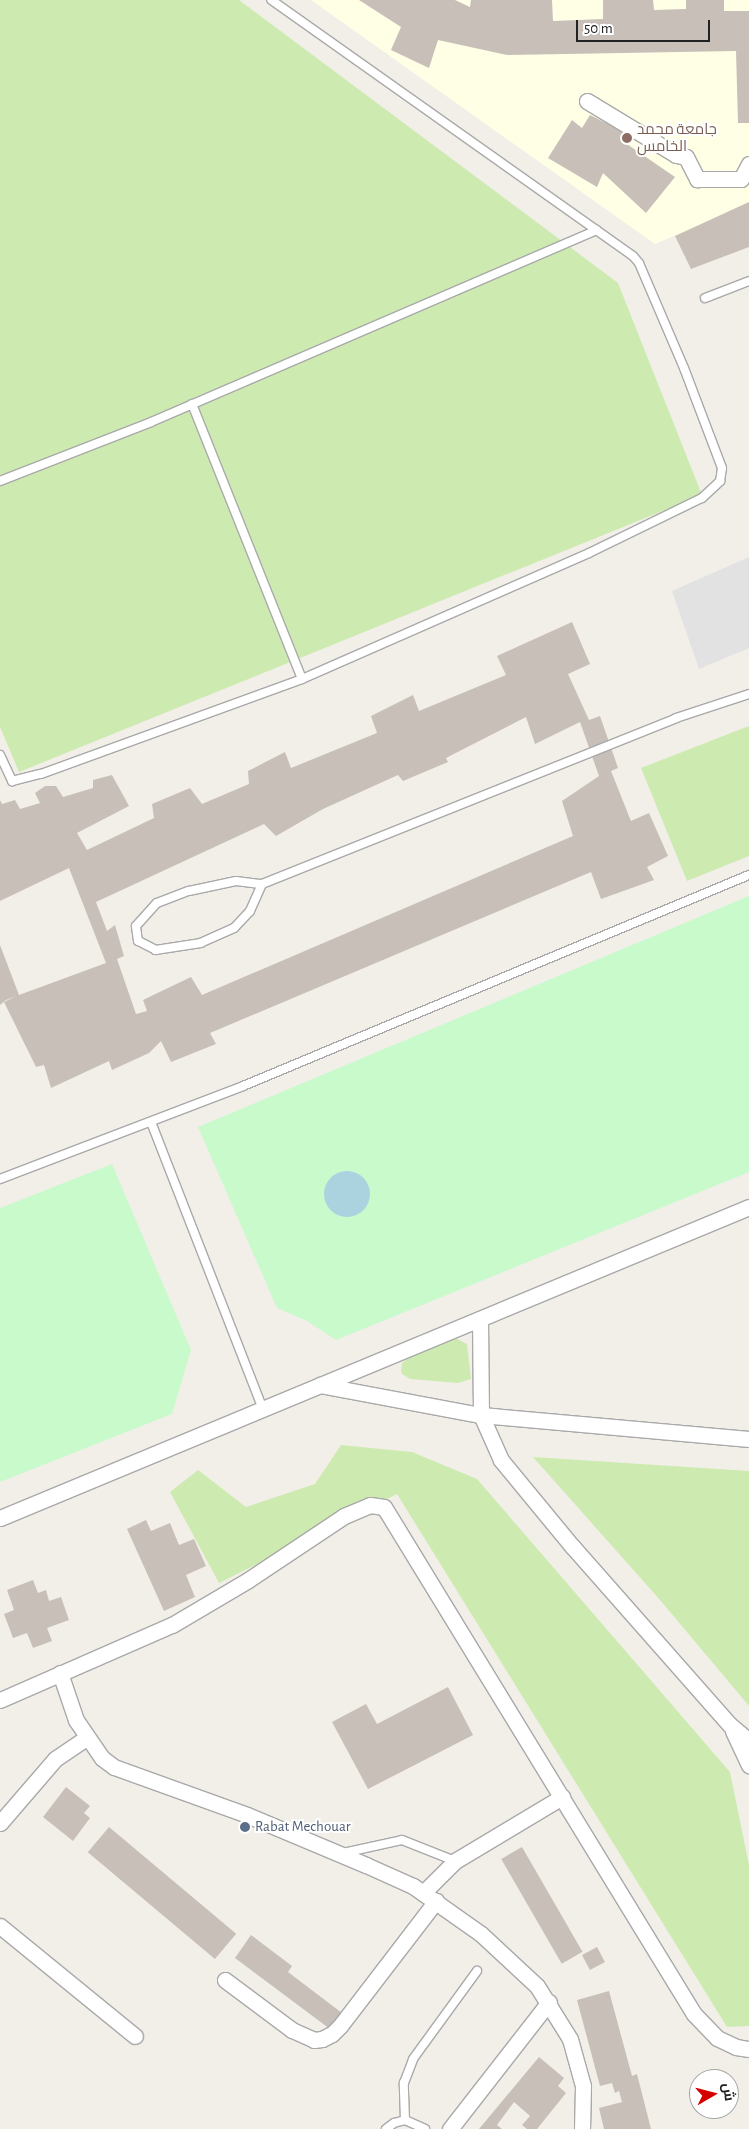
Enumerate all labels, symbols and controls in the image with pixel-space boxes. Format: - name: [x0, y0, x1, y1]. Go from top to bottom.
- scale bar: [579, 10, 713, 42]
- text: 50 m: [584, 21, 613, 36]
- place label: جامعة محمد الخامس: [637, 120, 717, 155]
- marker: جامعة محمد الخامس: [621, 132, 633, 144]
- place label: Rabat Mechouar: [255, 1818, 351, 1836]
- marker: Rabat Mechouar: [239, 1821, 251, 1833]
- north arrow: [689, 2069, 739, 2119]
- text: ش: [720, 2082, 736, 2102]

